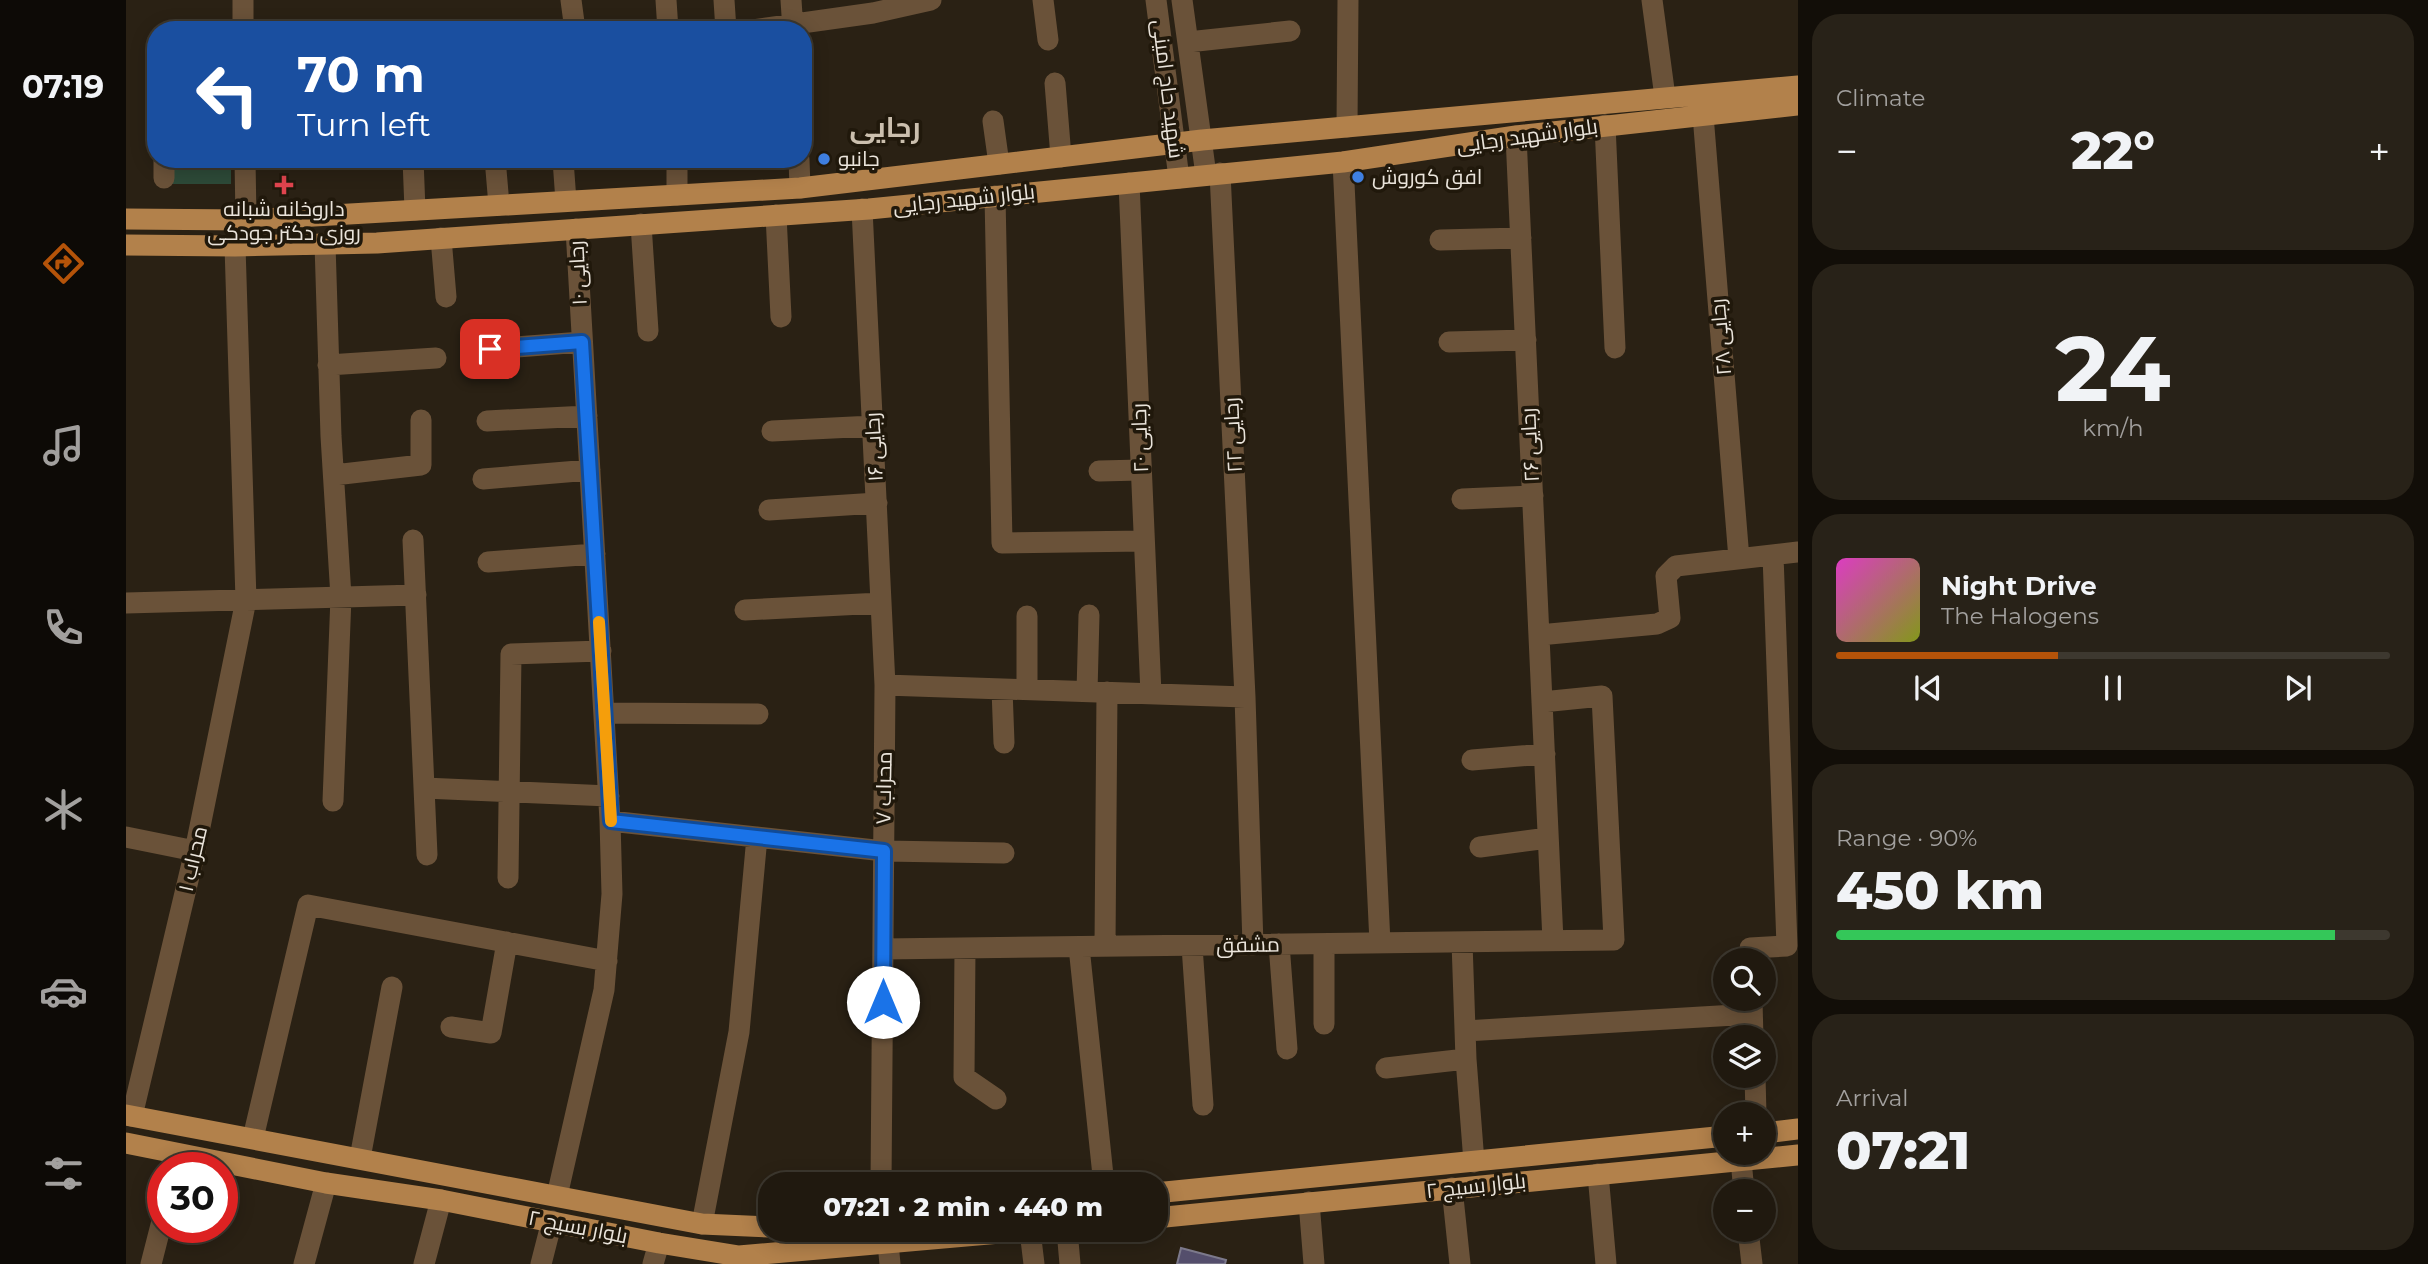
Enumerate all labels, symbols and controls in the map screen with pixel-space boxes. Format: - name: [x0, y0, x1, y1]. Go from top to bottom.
- street label: شهید حاج امینی: [1146, 18, 1189, 160]
- text: 70 m: [297, 45, 425, 104]
- icon: left: [182, 49, 273, 140]
- text: 07:19: [22, 67, 104, 106]
- text: Climate: [1836, 84, 1925, 112]
- text: Turn left: [297, 105, 431, 144]
- district label: رجایی: [849, 110, 921, 144]
- street label: بلوار شهید رجایی: [1455, 113, 1599, 159]
- text: 22°: [2071, 119, 2155, 182]
- text: −: [1836, 128, 1858, 175]
- text: +: [2368, 128, 2390, 175]
- place label: جانبو: [838, 146, 880, 171]
- marker: جانبو: [816, 151, 832, 167]
- place label: افق کوروش: [1372, 164, 1482, 190]
- marker: افق کوروش: [1350, 169, 1366, 185]
- marker: داروخانه شبانه روزی دکتر جودکی: [276, 177, 292, 193]
- street label: بلوار شهید رجایی: [892, 179, 1036, 219]
- place label: داروخانه شبانه روزی دکتر جودکی: [207, 196, 361, 246]
- icon: directions: [39, 239, 88, 288]
- street label: رجایی ۱۰: [563, 240, 593, 306]
- street label: رجایی ۲۸: [1705, 297, 1737, 377]
- text: 24: [2055, 313, 2171, 424]
- pin: [460, 319, 520, 379]
- icon: arrive: [471, 330, 509, 368]
- street label: رجایی ۲۲: [1218, 397, 1248, 473]
- street label: رجایی ۲۰: [1126, 403, 1154, 473]
- street label: رجایی ۲۶: [1515, 407, 1545, 483]
- street label: رجایی ۱۶: [859, 412, 889, 482]
- text: km/h: [2082, 414, 2144, 442]
- icon: music: [39, 421, 88, 470]
- text: Night Drive: [1941, 570, 2097, 602]
- text: The Halogens: [1941, 602, 2099, 630]
- icon: phone: [39, 603, 88, 652]
- icon: previous: [1909, 669, 1947, 707]
- icon: pause: [2094, 669, 2132, 707]
- icon: next: [2279, 669, 2317, 707]
- street label: محراب ۷: [870, 751, 897, 825]
- icon: climate: [39, 785, 88, 834]
- street label: محراب ۱: [173, 824, 212, 894]
- text: Range · 90%: [1836, 824, 1977, 852]
- text: 450 km: [1836, 859, 2044, 922]
- street label: مشفق: [1216, 931, 1280, 959]
- map controls: [1713, 948, 1776, 1242]
- button: search: [1713, 948, 1776, 1011]
- position arrow: [846, 965, 920, 1039]
- icon: car: [39, 967, 88, 1016]
- button: layers: [1713, 1025, 1776, 1088]
- text: Arrival: [1836, 1084, 1909, 1112]
- button: +: [1713, 1102, 1776, 1165]
- text: 07:21: [1836, 1119, 1970, 1182]
- icon: filters: [39, 1149, 88, 1198]
- speed limit sign: 30: [147, 1152, 238, 1243]
- street label: بلوار بسیج ۲: [1425, 1168, 1527, 1205]
- button: −: [1713, 1179, 1776, 1242]
- text: 07:21 · 2 min · 440 m: [823, 1191, 1103, 1223]
- street label: بلوار بسیج ۲: [526, 1205, 630, 1250]

